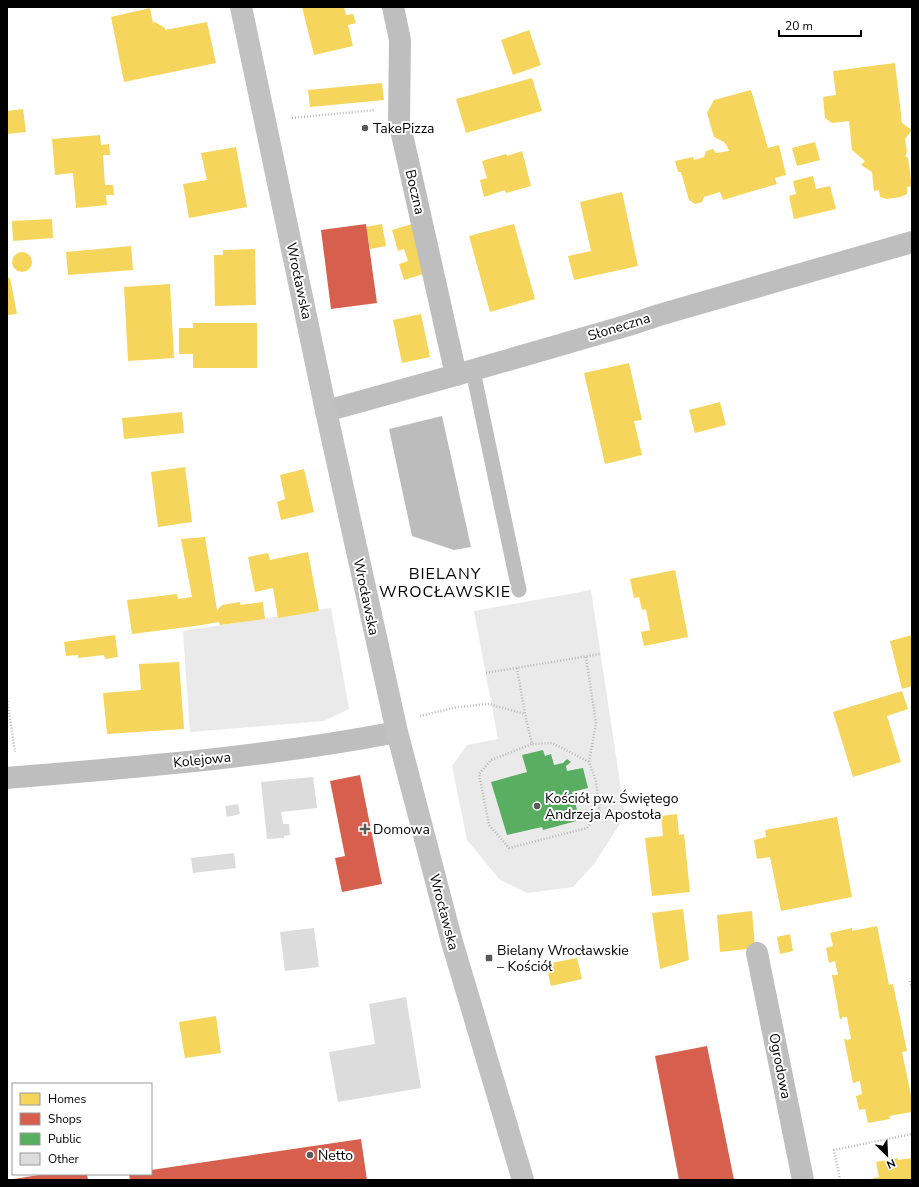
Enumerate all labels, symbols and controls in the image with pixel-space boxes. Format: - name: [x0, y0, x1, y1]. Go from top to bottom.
- scale bar: [779, 12, 861, 38]
- text: 20 m: [785, 18, 813, 34]
- place label: TakePizza: [373, 119, 434, 138]
- marker: TakePizza: [360, 123, 370, 133]
- street label: Boczna: [401, 168, 429, 216]
- street label: Wrocławska: [282, 241, 316, 321]
- street label: Słoneczna: [586, 309, 652, 345]
- street label: Wrocławska: [349, 557, 383, 637]
- district label: BIELANY WROCŁAWSKIE: [379, 563, 511, 603]
- street label: Kolejowa: [172, 748, 232, 772]
- place label: Kościół pw. Świętego Andrzeja Apostoła: [545, 789, 679, 824]
- marker: Kościół pw. Świętego Andrzeja Apostoła: [532, 801, 542, 811]
- place label: Domowa: [373, 820, 430, 839]
- marker: Domowa: [360, 824, 370, 834]
- street label: Wrocławska: [425, 872, 463, 952]
- place label: Bielany Wrocławskie – Kościół: [497, 941, 629, 976]
- marker: Bielany Wrocławskie – Kościół: [484, 953, 494, 963]
- street label: Ogrodowa: [764, 1032, 796, 1100]
- legend: [12, 1083, 152, 1175]
- text: Homes: [48, 1091, 86, 1107]
- text: Shops: [48, 1111, 82, 1127]
- text: Public: [48, 1131, 82, 1147]
- north arrow: [867, 1135, 907, 1175]
- place label: Netto: [318, 1146, 353, 1165]
- marker: Netto: [305, 1150, 315, 1160]
- text: Other: [48, 1151, 80, 1167]
- text: N: [884, 1155, 898, 1172]

